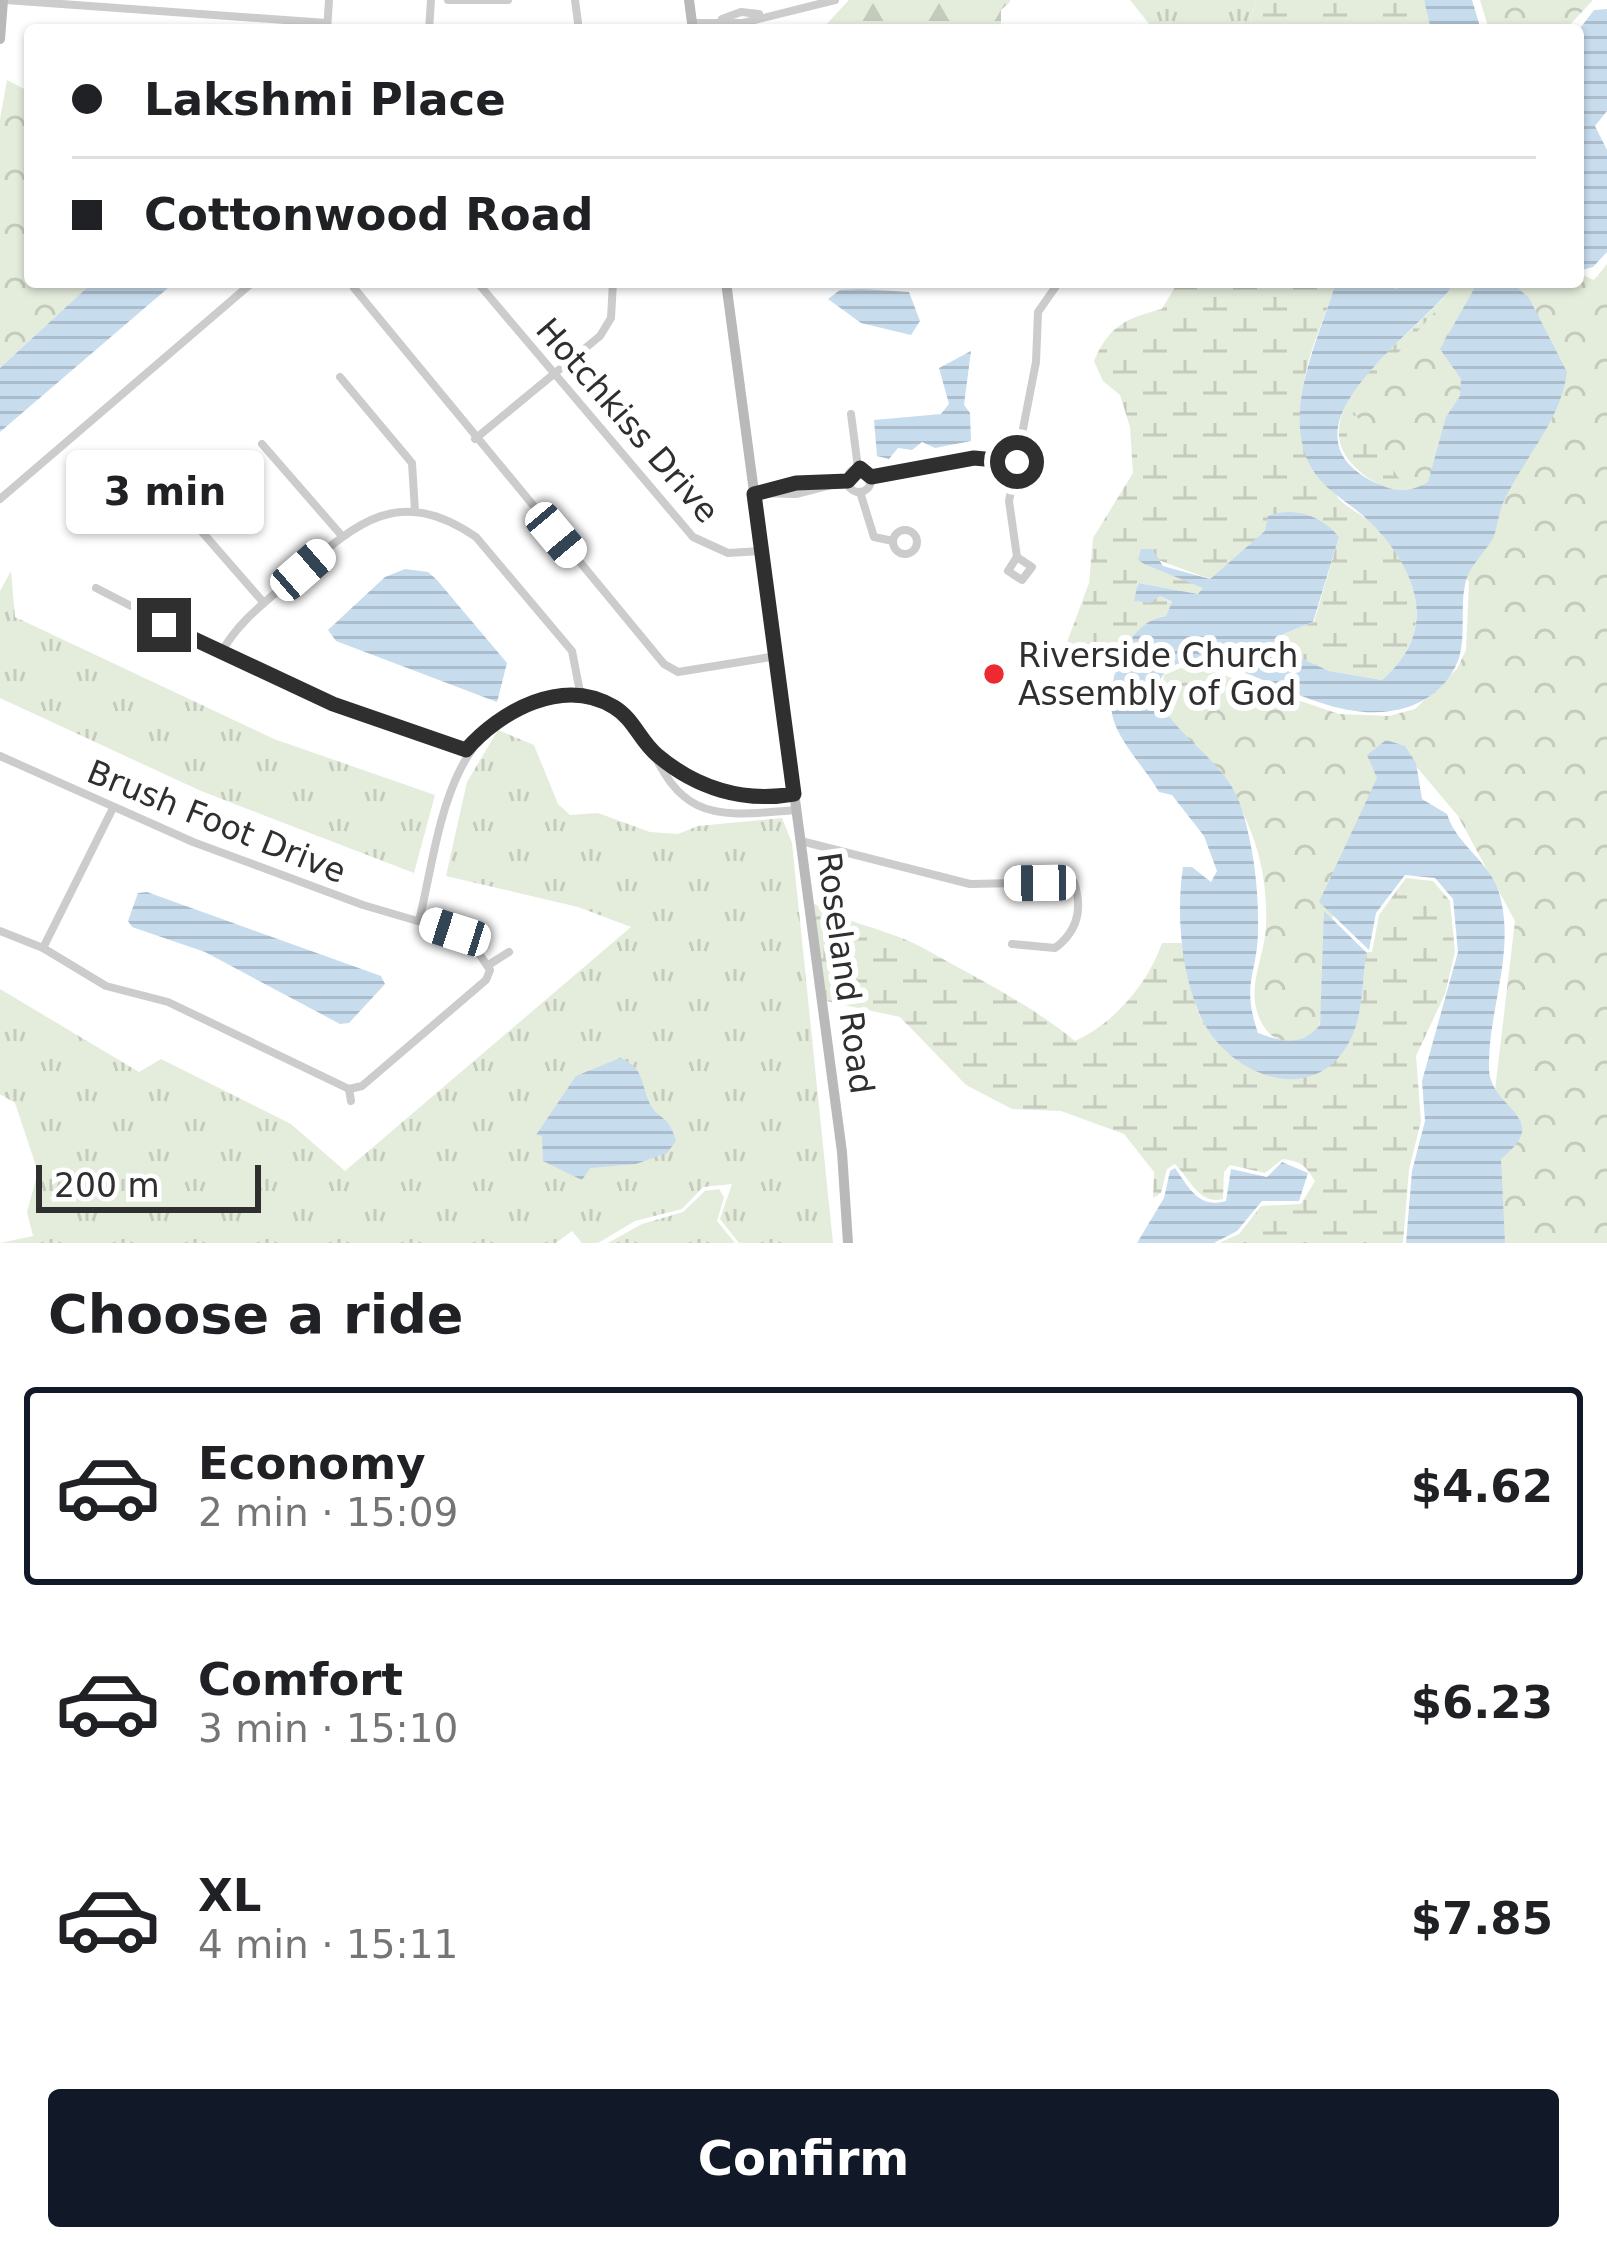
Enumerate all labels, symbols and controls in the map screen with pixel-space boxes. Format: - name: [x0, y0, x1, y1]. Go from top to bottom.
- text: Lakshmi Place: [144, 73, 506, 126]
- text: Cottonwood Road: [144, 188, 593, 241]
- street label: Hotchkiss Drive: [528, 310, 727, 531]
- route start: [990, 435, 1044, 489]
- callout: 3 min: [65, 451, 263, 535]
- text: 3 min: [104, 469, 226, 514]
- car: [519, 496, 593, 574]
- car: [264, 533, 342, 607]
- route end: [137, 598, 191, 652]
- place label: Riverside Church Assembly of God: [1018, 636, 1298, 713]
- marker: Riverside Church Assembly of God: [981, 661, 1007, 687]
- street label: Brush Foot Drive: [82, 752, 352, 891]
- street label: Roseland Road: [809, 850, 882, 1096]
- car: [1004, 864, 1076, 902]
- car: [415, 904, 495, 960]
- scale bar: [36, 1159, 261, 1212]
- text: 200 m: [54, 1166, 160, 1205]
- text: Choose a ride: [48, 1283, 464, 1346]
- icon: car: [54, 1432, 162, 1540]
- text: Economy: [198, 1437, 426, 1490]
- text: $4.62: [1411, 1460, 1553, 1513]
- text: 2 min · 15:09: [198, 1490, 458, 1535]
- icon: car: [54, 1648, 162, 1756]
- text: Comfort: [198, 1653, 403, 1706]
- text: $6.23: [1411, 1676, 1553, 1729]
- text: 3 min · 15:10: [198, 1706, 458, 1751]
- icon: car: [54, 1864, 162, 1972]
- text: XL: [198, 1869, 261, 1922]
- text: $7.85: [1411, 1892, 1553, 1945]
- text: 4 min · 15:11: [198, 1922, 458, 1967]
- button: Confirm: [48, 2089, 1559, 2227]

